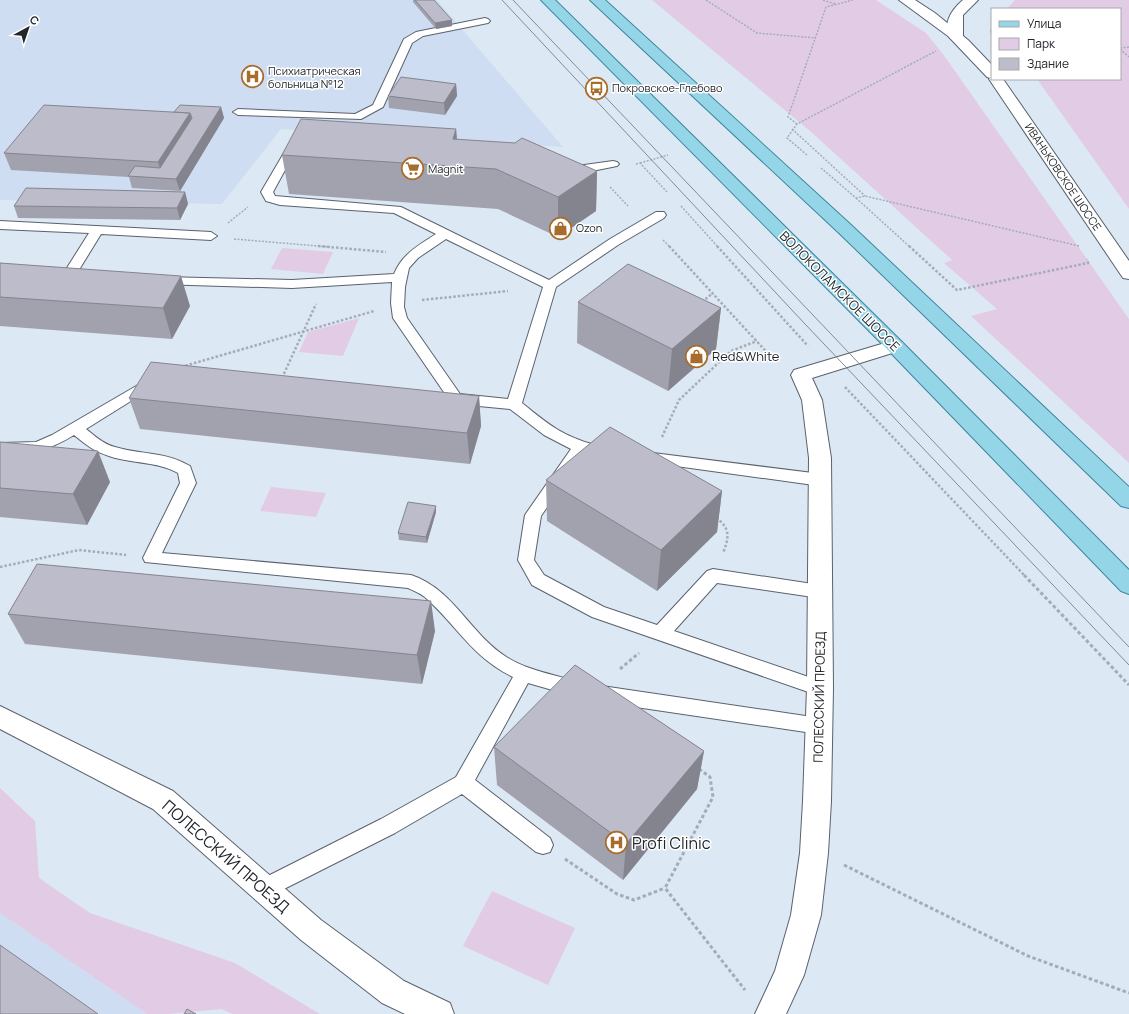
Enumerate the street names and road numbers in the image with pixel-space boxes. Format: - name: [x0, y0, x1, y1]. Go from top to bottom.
- street label: ИВАНЬКОВСКОЕ ШОССЕ: [1022, 120, 1105, 233]
- street label: ВОЛОКОЛАМСКОЕ ШОССЕ: [776, 227, 904, 355]
- street label: ПОЛЕССКИЙ ПРОЕЗД: [809, 631, 829, 763]
- street label: ПОЛЕССКИЙ ПРОЕЗД: [158, 795, 294, 918]

